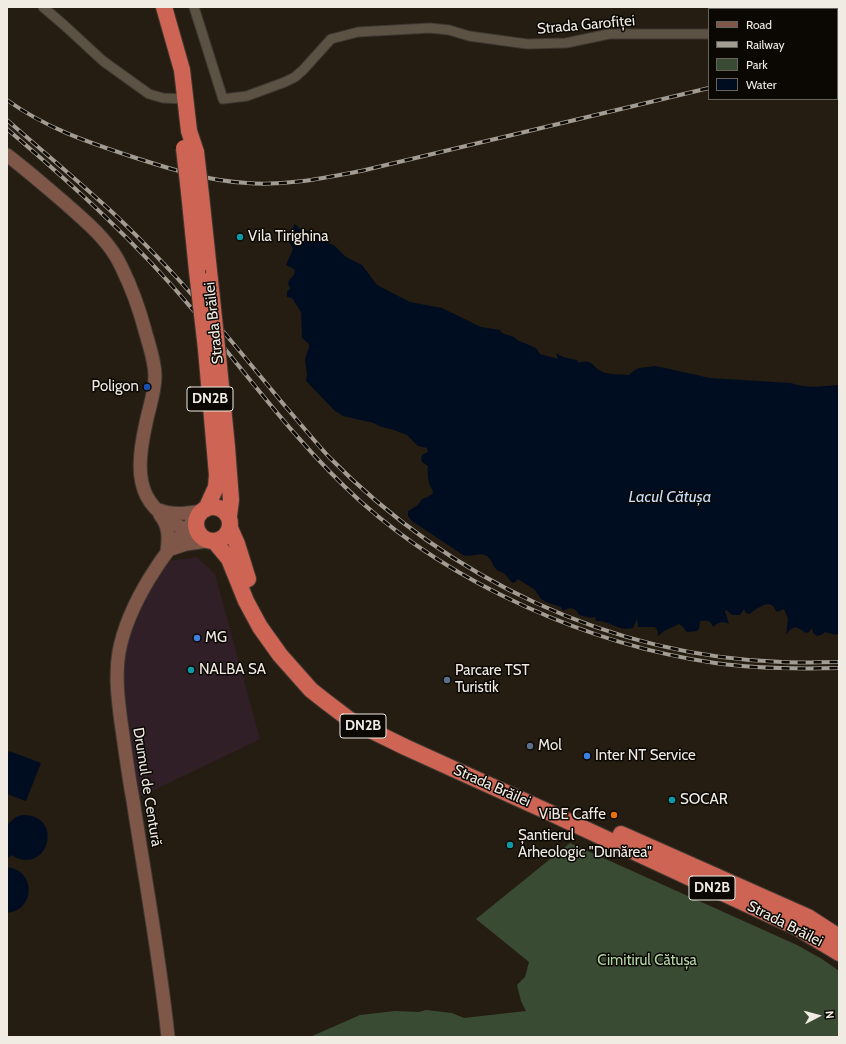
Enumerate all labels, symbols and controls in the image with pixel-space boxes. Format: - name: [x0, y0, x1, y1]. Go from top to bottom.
- legend: [708, 8, 838, 100]
- street label: Strada Garofiței: [536, 12, 636, 38]
- text: Road: [746, 17, 772, 32]
- text: Railway: [746, 37, 784, 52]
- text: Park: [746, 57, 768, 72]
- text: Water: [746, 77, 776, 92]
- place label: Vila Tirighina: [248, 228, 328, 246]
- marker: Vila Tirighina: [235, 232, 245, 242]
- street label: Strada Brăilei: [201, 281, 227, 365]
- place label: Poligon: [92, 378, 139, 396]
- marker: Poligon: [142, 382, 152, 392]
- road number: DN2B: [187, 387, 233, 411]
- water label: Lacul Cătușa: [629, 487, 711, 507]
- place label: MG: [205, 629, 227, 647]
- marker: MG: [192, 633, 202, 643]
- place label: NALBA SA: [199, 661, 266, 679]
- place label: Parcare TST Turistik: [455, 662, 529, 697]
- marker: NALBA SA: [186, 665, 196, 675]
- marker: Parcare TST Turistik: [442, 675, 452, 685]
- road number: DN2B: [340, 714, 386, 738]
- street label: Drumul de Centură: [129, 726, 165, 848]
- place label: Mol: [538, 737, 562, 755]
- marker: Mol: [525, 741, 535, 751]
- place label: Inter NT Service: [595, 747, 696, 765]
- marker: Inter NT Service: [582, 751, 592, 761]
- street label: Strada Brăilei: [451, 761, 533, 811]
- place label: SOCAR: [680, 791, 728, 809]
- marker: SOCAR: [667, 795, 677, 805]
- place label: ViBE Caffe: [539, 806, 606, 824]
- marker: ViBE Caffe: [609, 810, 619, 820]
- place label: Șantierul Arheologic "Dunărea": [518, 827, 652, 862]
- marker: Șantierul Arheologic "Dunărea": [505, 840, 515, 850]
- road number: DN2B: [689, 876, 735, 900]
- street label: Strada Brăilei: [744, 897, 826, 951]
- park label: Cimitirul Cătușa: [597, 952, 697, 970]
- north arrow: [798, 996, 838, 1036]
- text: N: [823, 1010, 837, 1019]

